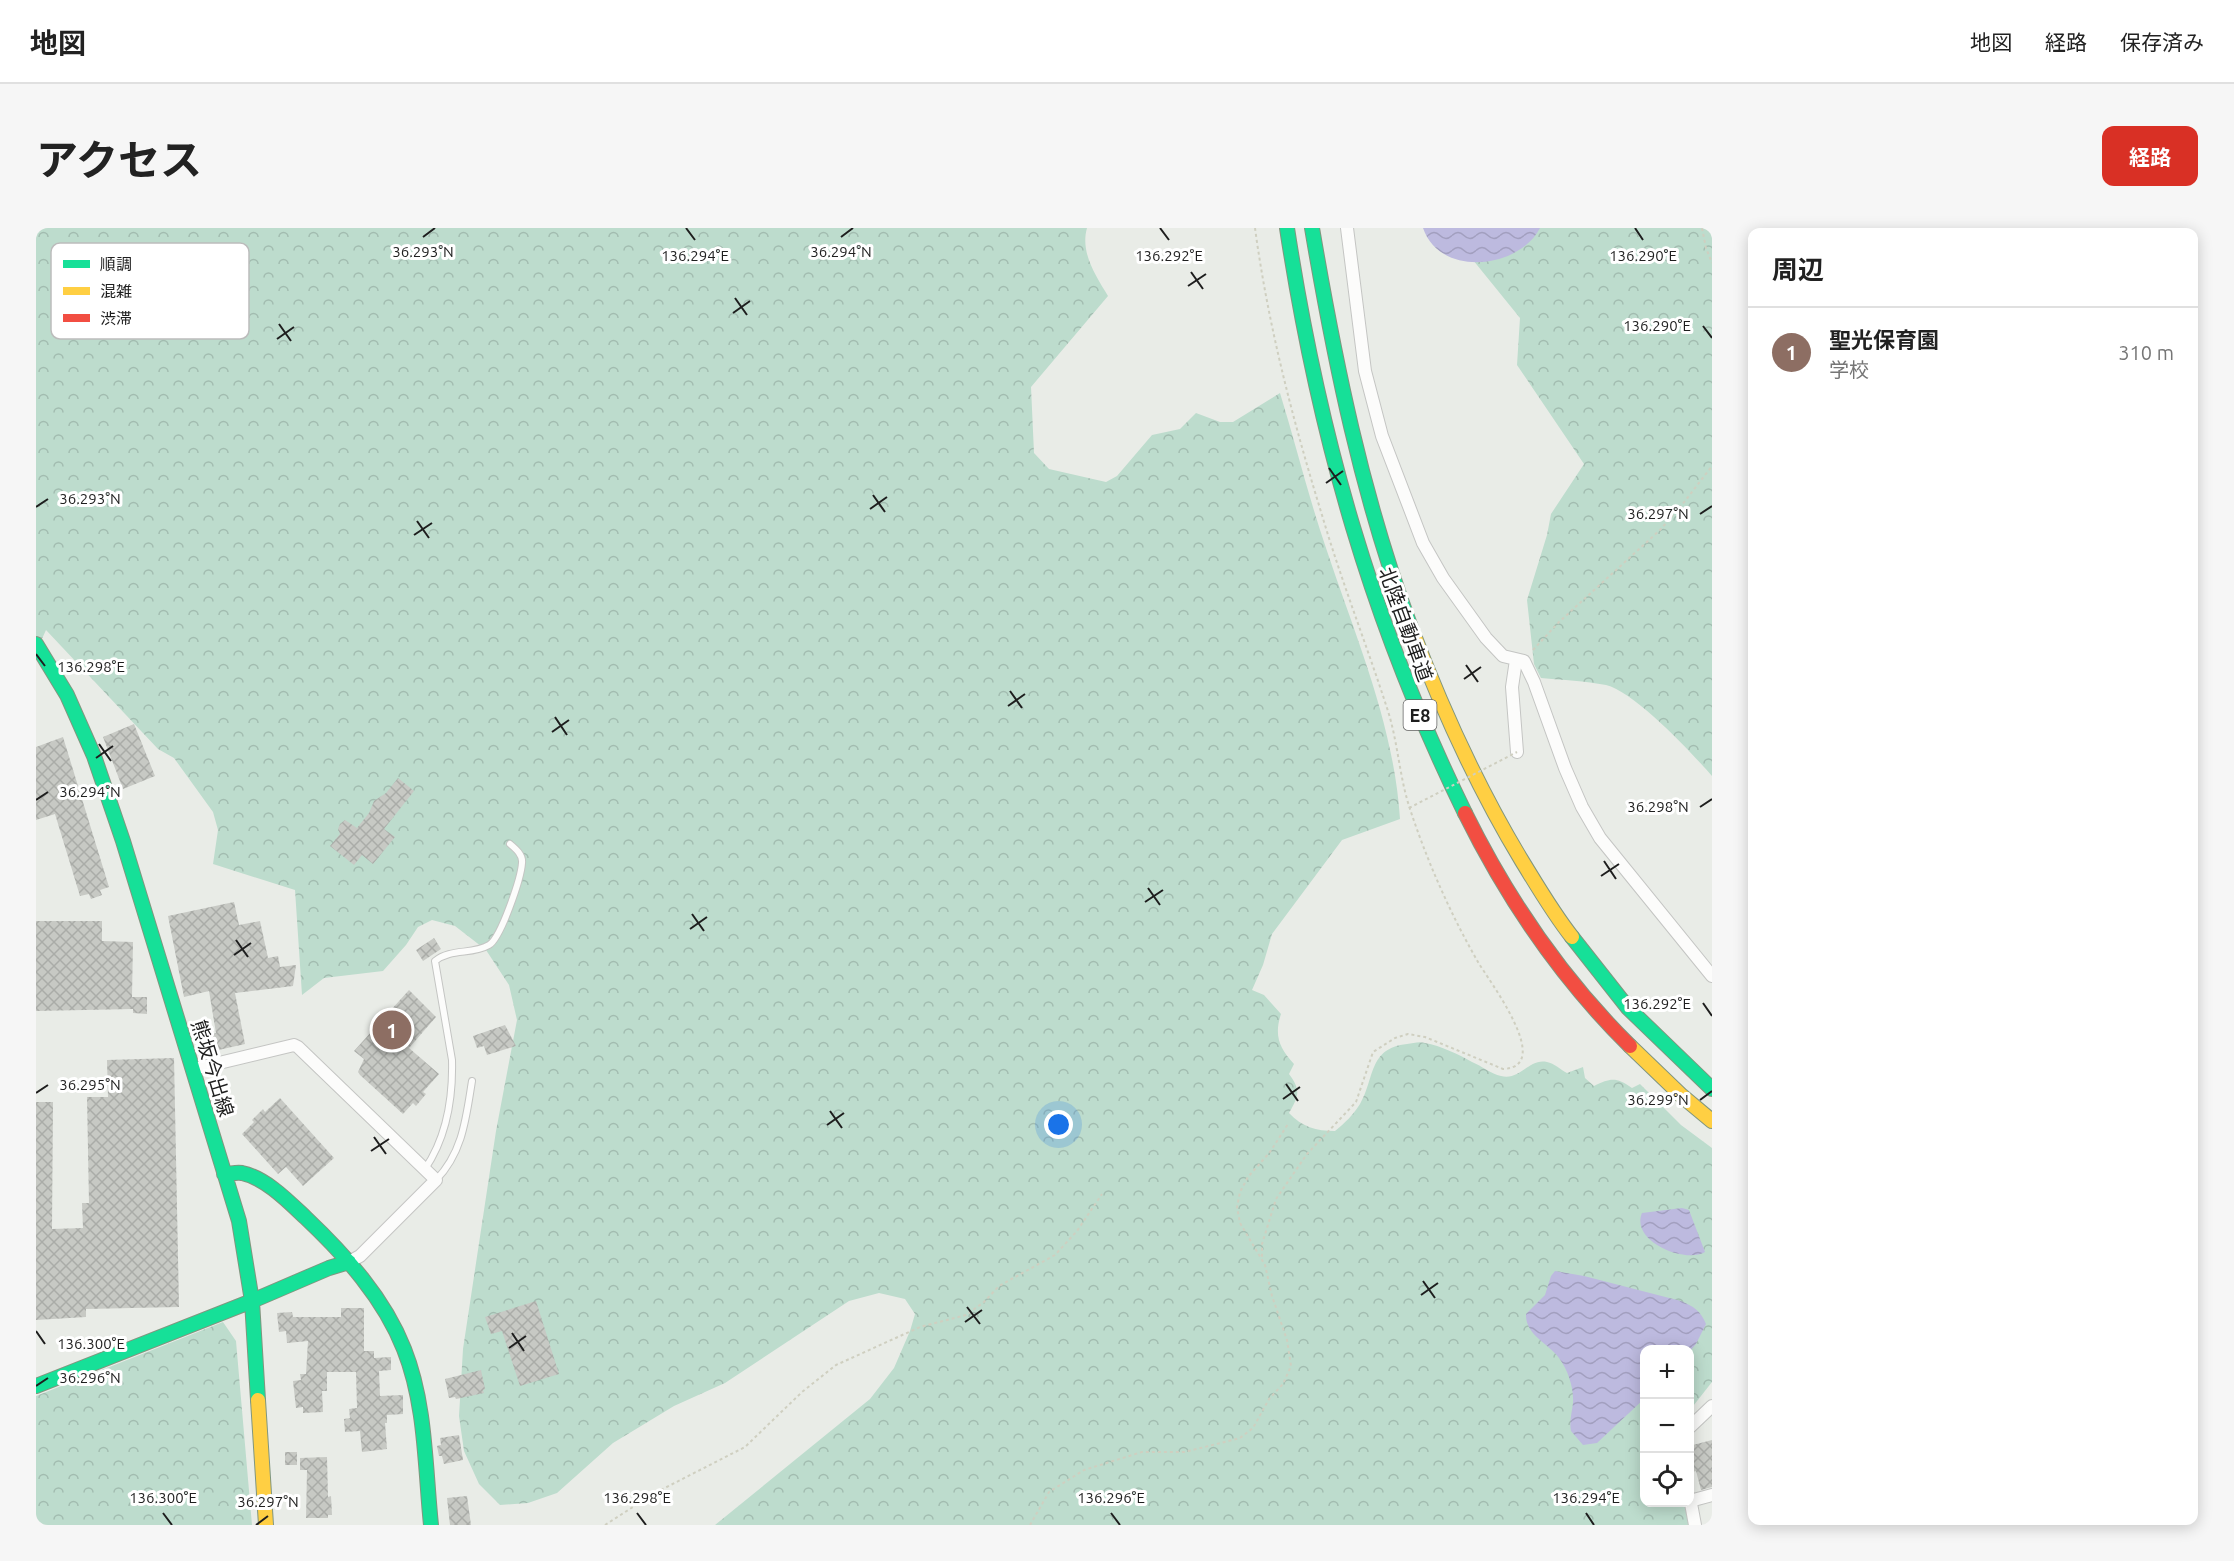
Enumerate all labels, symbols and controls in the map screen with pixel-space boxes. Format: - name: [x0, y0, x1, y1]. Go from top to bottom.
- text: 地図: [30, 27, 86, 58]
- text: 地図: [1970, 30, 2012, 54]
- text: 経路: [2045, 30, 2087, 54]
- text: 保存済み: [2120, 30, 2204, 54]
- button: 経路: [2102, 126, 2198, 186]
- text: アクセス: [36, 136, 202, 183]
- legend: [51, 243, 249, 339]
- text: 36.293°N: [392, 243, 454, 260]
- text: 36.294°N: [810, 243, 872, 260]
- text: 136.294°E: [661, 247, 729, 264]
- text: 136.292°E: [1135, 247, 1203, 264]
- text: 136.290°E: [1609, 247, 1677, 264]
- text: 順調: [100, 255, 132, 273]
- text: 周辺: [1772, 255, 1824, 284]
- text: 混雑: [100, 282, 132, 300]
- text: 渋滞: [100, 309, 132, 327]
- text: 136.290°E: [1623, 317, 1691, 334]
- text: 聖光保育園: [1829, 327, 1939, 352]
- text: 1: [1786, 341, 1797, 364]
- text: 310 m: [2118, 341, 2174, 364]
- text: 学校: [1829, 358, 1869, 381]
- text: 36.293°N: [59, 490, 121, 507]
- text: 36.297°N: [1627, 505, 1689, 522]
- street label: 北陸自動車道: [1375, 564, 1437, 684]
- text: 136.298°E: [57, 658, 125, 675]
- road number: E8: [1404, 700, 1436, 730]
- text: 36.294°N: [59, 783, 121, 800]
- text: 36.298°N: [1627, 798, 1689, 815]
- text: 136.292°E: [1623, 995, 1691, 1012]
- pin: 1: [372, 1008, 412, 1052]
- street label: 熊坂今出線: [187, 1017, 239, 1119]
- text: 36.295°N: [59, 1076, 121, 1093]
- text: 36.299°N: [1627, 1091, 1689, 1108]
- your location: [1044, 1110, 1073, 1139]
- text: 136.300°E: [57, 1335, 125, 1352]
- map controls: [1640, 1345, 1694, 1507]
- button: +: [1640, 1345, 1694, 1399]
- text: 36.296°N: [59, 1369, 121, 1386]
- button: −: [1640, 1399, 1694, 1453]
- button: locate: [1640, 1453, 1694, 1507]
- text: 136.300°E: [129, 1489, 197, 1506]
- text: 136.298°E: [603, 1489, 671, 1506]
- text: 136.296°E: [1077, 1489, 1145, 1506]
- text: 136.294°E: [1552, 1489, 1620, 1506]
- text: 36.297°N: [237, 1493, 299, 1510]

